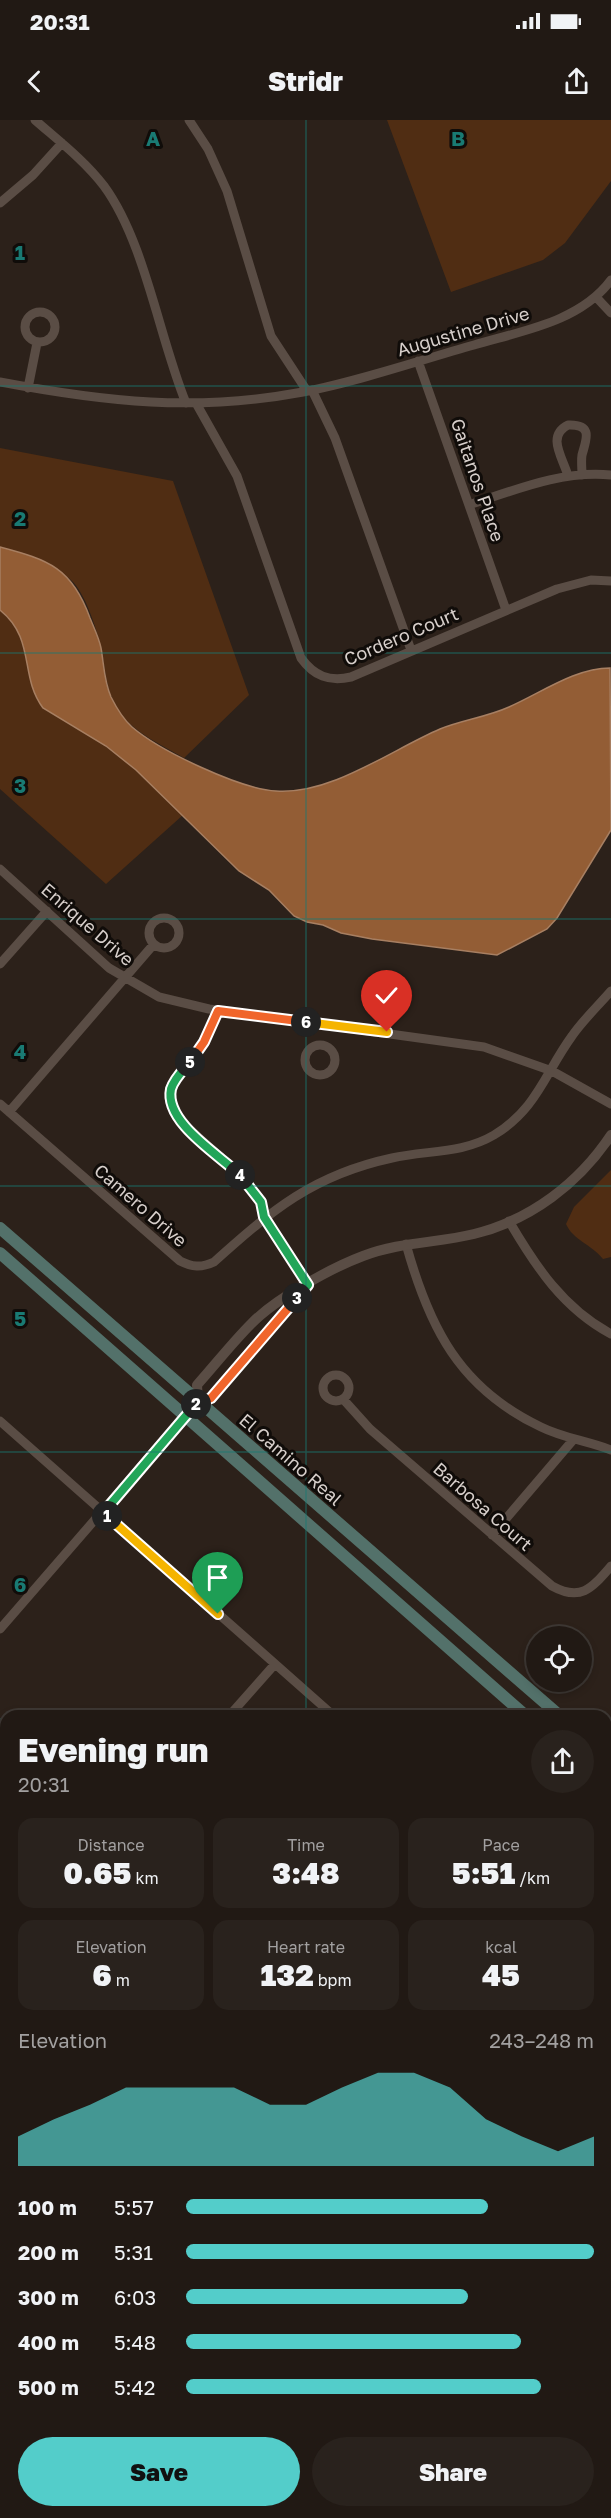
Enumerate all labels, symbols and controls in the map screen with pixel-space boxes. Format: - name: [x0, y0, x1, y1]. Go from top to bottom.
- text: 20:31: [30, 8, 90, 35]
- icon: back: [18, 65, 51, 98]
- text: Stridr: [268, 65, 343, 97]
- icon: share: [560, 65, 593, 98]
- text: A: [146, 126, 160, 150]
- text: B: [451, 126, 465, 150]
- text: 1: [15, 240, 25, 264]
- street label: Augustine Drive: [394, 302, 532, 360]
- street label: Gaitanos Place: [447, 415, 509, 545]
- text: 2: [14, 506, 26, 530]
- street label: Cordero Court: [341, 602, 461, 670]
- text: 3: [14, 773, 26, 797]
- street label: Enrique Drive: [37, 878, 139, 970]
- pin: [361, 970, 412, 1032]
- icon: check: [370, 979, 403, 1012]
- pin: 6: [291, 1007, 321, 1037]
- text: 6: [301, 1012, 311, 1032]
- text: 4: [14, 1039, 26, 1063]
- pin: 5: [175, 1047, 205, 1077]
- text: 5: [185, 1052, 195, 1072]
- street label: Camero Drive: [90, 1159, 192, 1251]
- pin: 4: [225, 1160, 255, 1190]
- text: 4: [235, 1165, 245, 1185]
- pin: 3: [282, 1283, 312, 1313]
- text: 3: [292, 1288, 302, 1308]
- text: 5: [14, 1306, 26, 1330]
- pin: 2: [181, 1389, 211, 1419]
- text: 2: [191, 1394, 201, 1414]
- street label: El Camino Real: [235, 1408, 347, 1510]
- street label: Barbosa Court: [429, 1457, 537, 1555]
- pin: 1: [92, 1501, 122, 1531]
- text: 1: [103, 1506, 111, 1526]
- pin: [192, 1552, 243, 1614]
- icon: arrive: [201, 1561, 234, 1594]
- text: 6: [14, 1572, 26, 1596]
- map controls: [526, 1626, 592, 1692]
- button: locate: [526, 1626, 592, 1692]
- text: Evening run: [18, 1730, 209, 1769]
- button: share: [531, 1730, 594, 1793]
- text: 20:31: [18, 1772, 69, 1796]
- text: Distance: [77, 1835, 145, 1855]
- text: Time: [287, 1835, 325, 1855]
- text: Pace: [482, 1835, 520, 1855]
- text: 0.65: [63, 1855, 131, 1891]
- text: 3:48: [272, 1855, 340, 1891]
- text: 5:51: [452, 1855, 515, 1891]
- text: km: [131, 1868, 159, 1888]
- text: /km: [515, 1868, 550, 1888]
- text: Elevation: [75, 1937, 147, 1957]
- text: Heart rate: [267, 1937, 345, 1957]
- text: kcal: [485, 1937, 517, 1957]
- text: 6: [92, 1957, 112, 1993]
- text: 132: [260, 1957, 314, 1993]
- text: 45: [482, 1957, 520, 1993]
- text: m: [112, 1970, 130, 1990]
- text: bpm: [314, 1970, 352, 1990]
- text: Elevation: [18, 2028, 107, 2052]
- text: 243–248 m: [489, 2028, 594, 2052]
- text: 100 m: [18, 2195, 77, 2219]
- text: 5:57: [114, 2195, 154, 2219]
- text: 200 m: [18, 2240, 79, 2264]
- text: 5:31: [114, 2240, 153, 2264]
- text: 300 m: [18, 2285, 79, 2309]
- text: 6:03: [114, 2285, 156, 2309]
- text: 400 m: [18, 2330, 79, 2354]
- text: 5:48: [114, 2330, 156, 2354]
- text: 500 m: [18, 2375, 79, 2399]
- text: 5:42: [114, 2375, 155, 2399]
- button: Save: [18, 2437, 300, 2506]
- button: Share: [312, 2437, 594, 2506]

